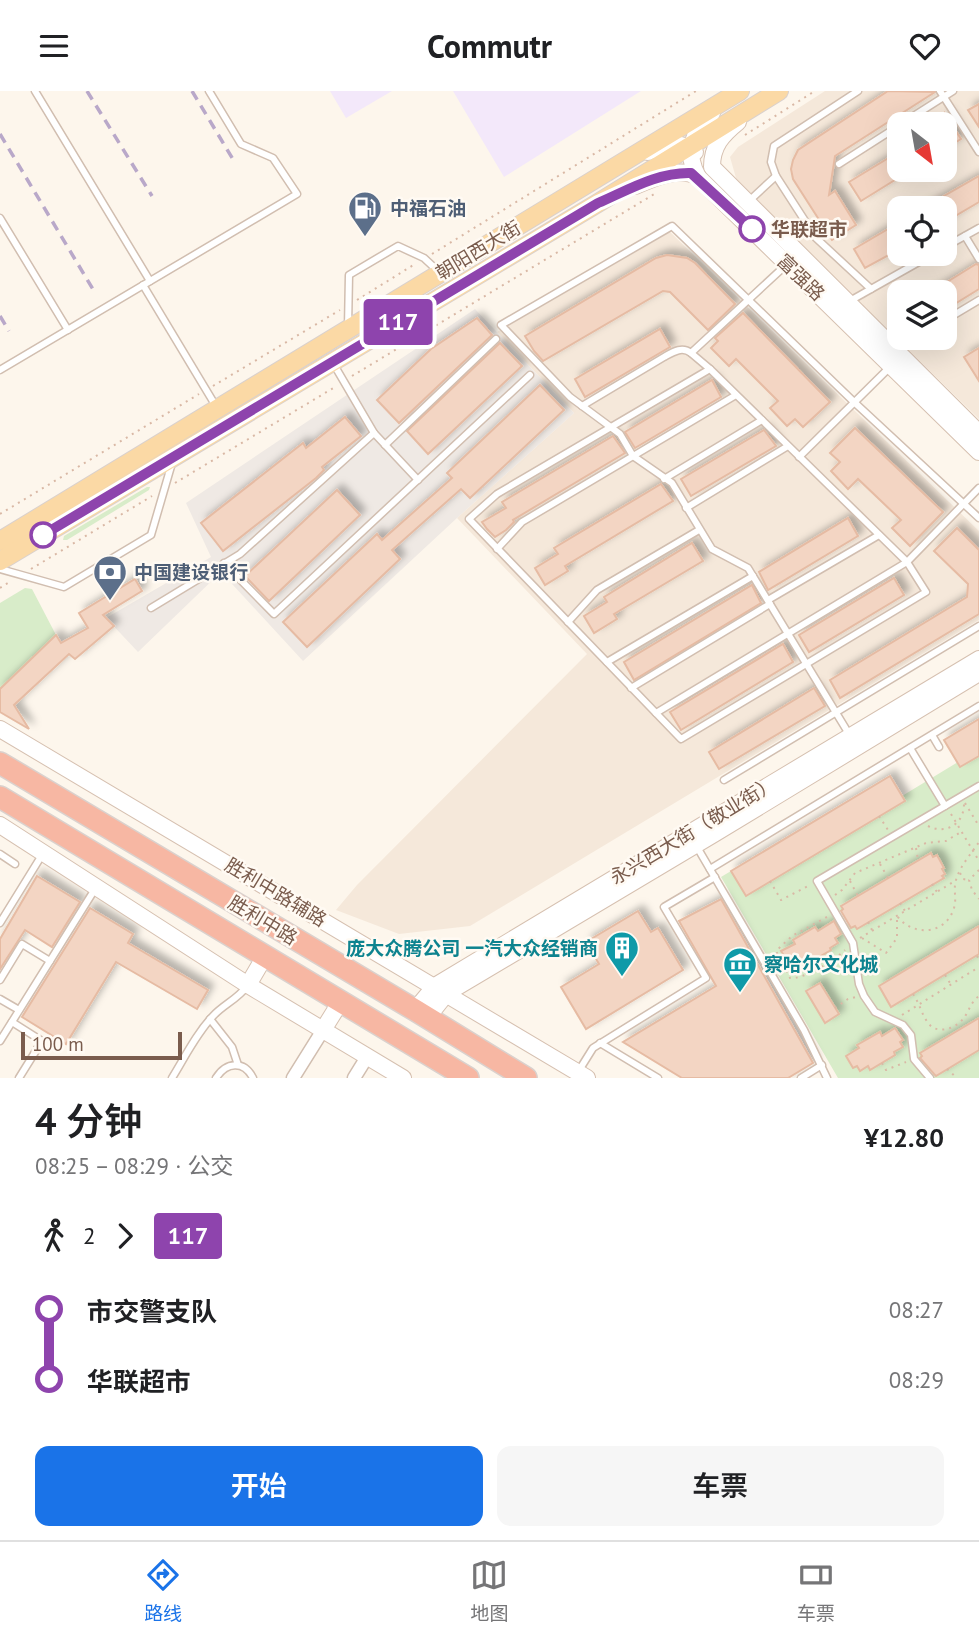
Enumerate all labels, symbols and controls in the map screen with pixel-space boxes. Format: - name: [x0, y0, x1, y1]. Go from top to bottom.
- text: Commutr: [427, 25, 552, 67]
- icon: menu: [35, 27, 73, 65]
- icon: heart: [906, 27, 944, 65]
- north arrow: [887, 112, 957, 182]
- map controls: [887, 112, 957, 350]
- fuel station icon: 中福石油: [346, 189, 384, 238]
- place label: 中福石油: [390, 196, 466, 220]
- button: locate: [887, 196, 957, 266]
- street label: 朝阳西大街: [431, 215, 525, 285]
- marker: 华联超市: [739, 216, 765, 242]
- place label: 华联超市: [771, 217, 847, 241]
- street label: 富强路: [772, 249, 830, 305]
- button: layers: [887, 280, 957, 350]
- line badge: 117: [358, 299, 438, 345]
- text: 117: [378, 306, 418, 337]
- unlabelled marker: [30, 522, 56, 548]
- bank icon: 中国建设银行: [91, 553, 129, 602]
- place label: 中国建设银行: [134, 560, 248, 584]
- street label: 永兴西大街（敬业街）: [605, 771, 781, 889]
- street label: 胜利中路辅路: [221, 853, 331, 931]
- street label: 胜利中路: [225, 891, 301, 949]
- building icon: 庞大众腾公司 一汽大众经销商: [603, 929, 641, 978]
- place label: 庞大众腾公司 一汽大众经销商: [346, 936, 598, 960]
- museum icon: 察哈尔文化城: [721, 945, 759, 994]
- place label: 察哈尔文化城: [764, 952, 878, 976]
- scale bar: [21, 1029, 182, 1061]
- text: 100 m: [32, 1032, 84, 1056]
- text: 4 分钟: [35, 1096, 142, 1145]
- text: ¥12.80: [864, 1121, 944, 1154]
- text: 08:25 – 08:29 · 公交: [35, 1151, 234, 1180]
- icon: walk: [35, 1217, 73, 1255]
- icon: forward: [106, 1217, 144, 1255]
- text: 117: [168, 1220, 208, 1251]
- text: 2: [83, 1221, 96, 1250]
- text: 市交警支队: [87, 1295, 217, 1328]
- text: 08:27: [889, 1295, 944, 1324]
- text: 华联超市: [87, 1365, 191, 1398]
- text: 08:29: [889, 1365, 944, 1394]
- button: 开始: [35, 1446, 483, 1526]
- button: 车票: [497, 1446, 944, 1526]
- tab: 路线: [144, 1556, 182, 1625]
- tab: 地图: [470, 1556, 509, 1625]
- tab: 车票: [797, 1556, 835, 1625]

